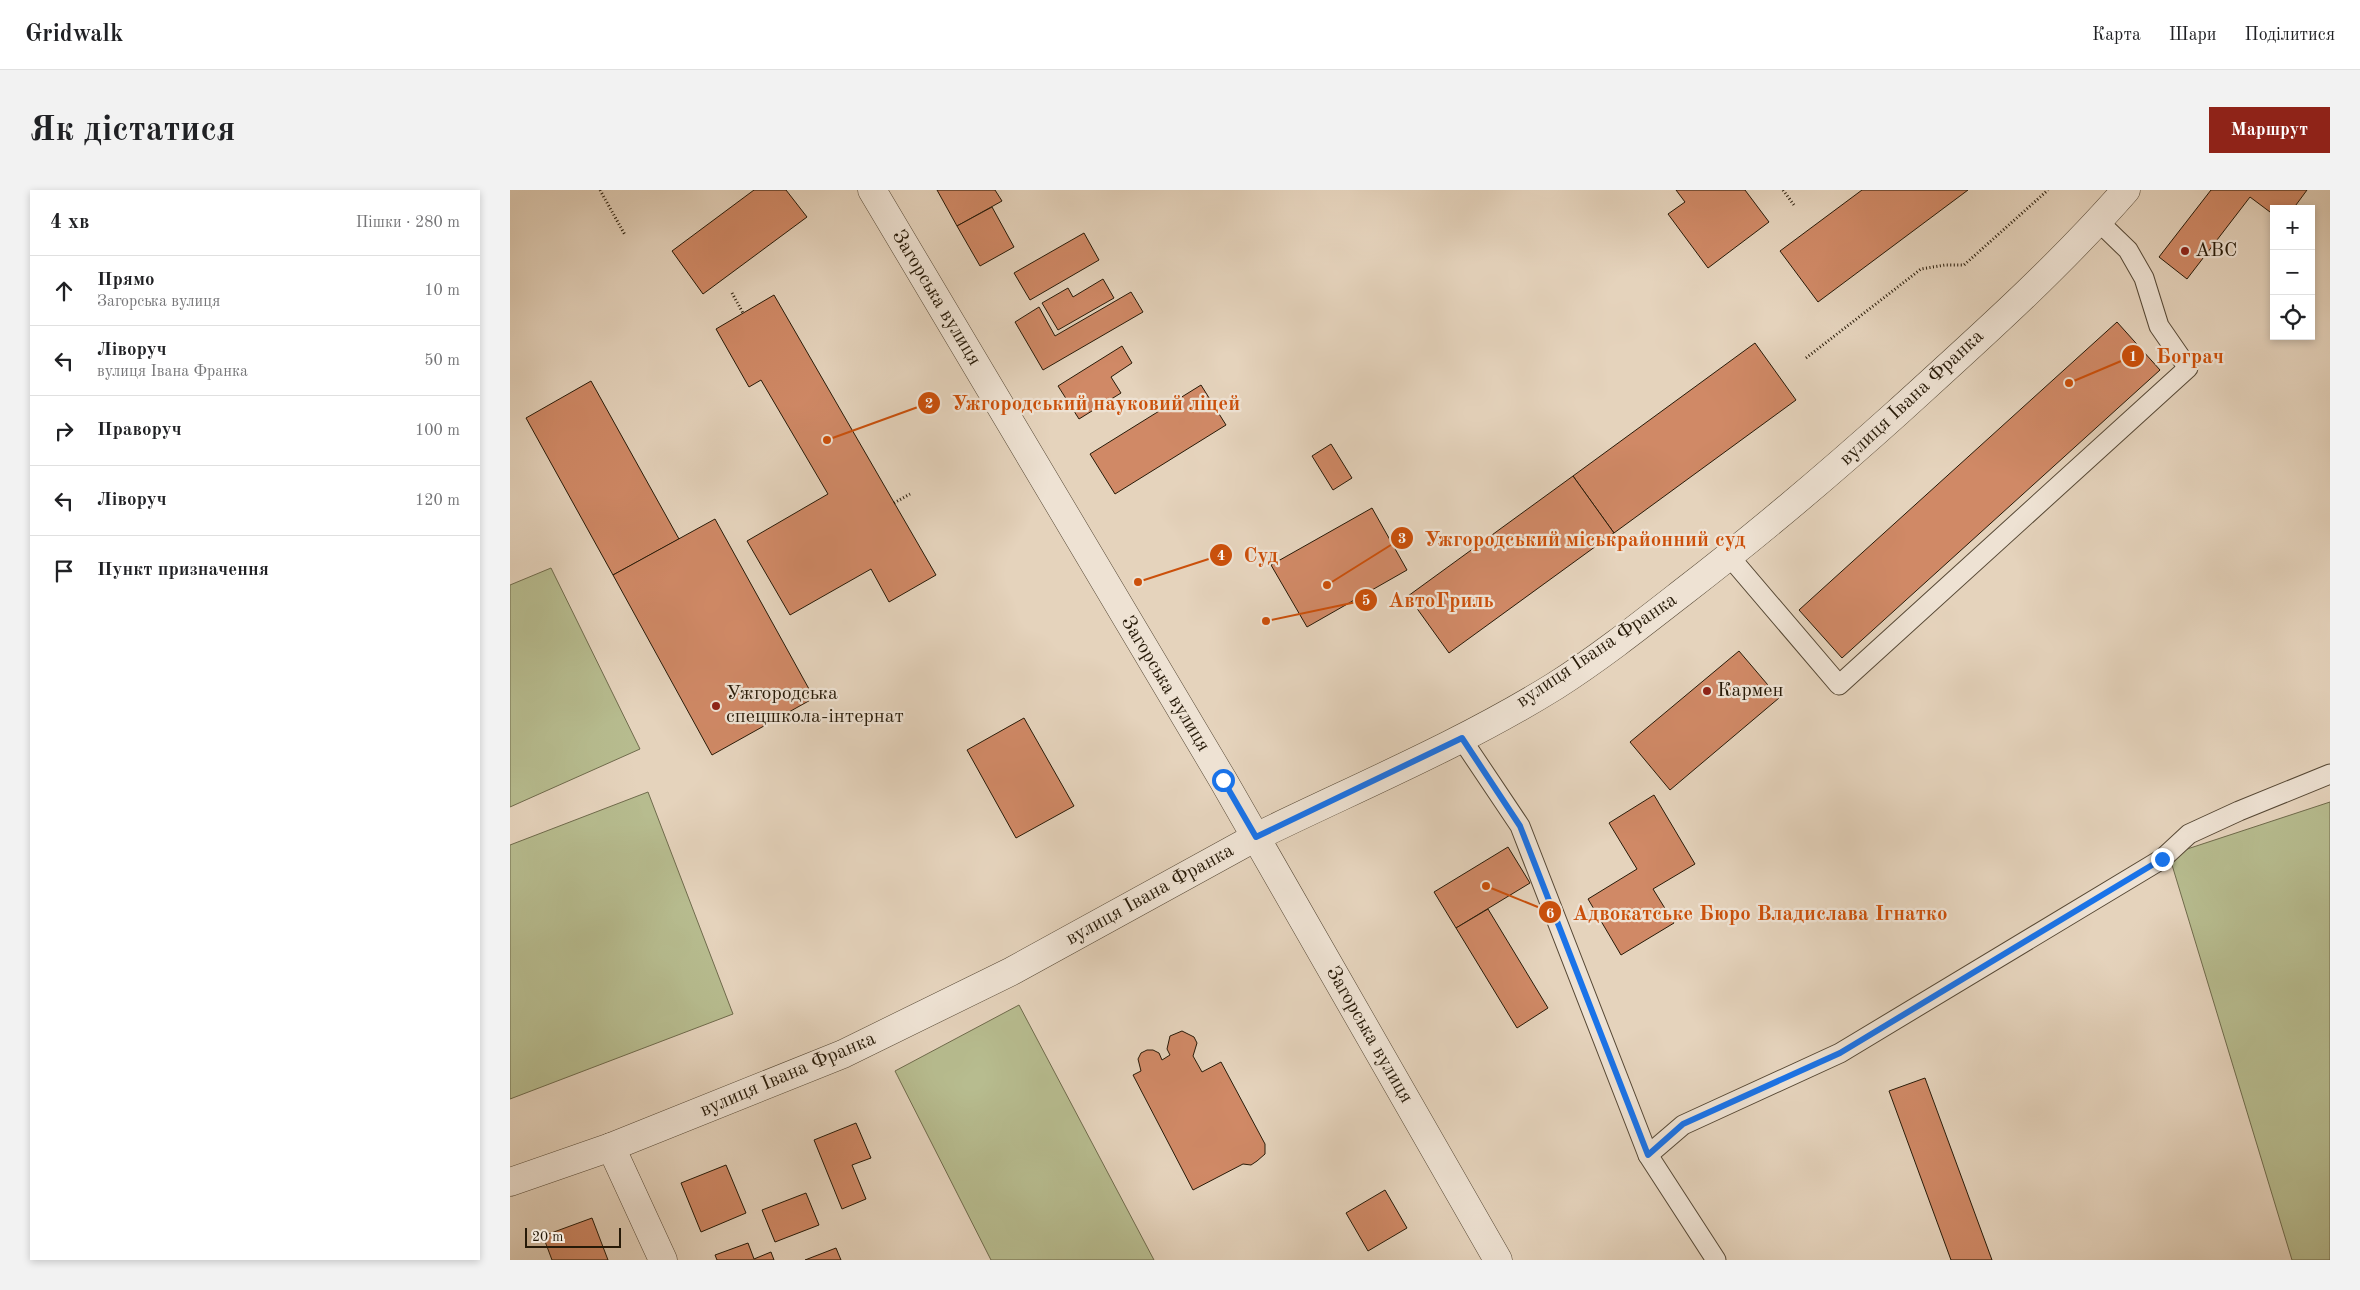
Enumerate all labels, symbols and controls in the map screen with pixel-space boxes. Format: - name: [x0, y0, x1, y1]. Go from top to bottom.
- text: Gridwalk: [25, 23, 123, 47]
- text: Карта: [2092, 26, 2141, 44]
- text: Шари: [2169, 26, 2217, 44]
- text: Поділитися: [2245, 26, 2335, 44]
- button: Маршрут: [2209, 107, 2330, 153]
- text: Як дістатися: [30, 113, 235, 148]
- map controls: [2270, 205, 2315, 340]
- button: +: [2270, 205, 2315, 250]
- text: 4 хв: [50, 212, 89, 233]
- text: Пішки · 280 m: [356, 215, 460, 231]
- street label: Загорська вулиця: [888, 227, 984, 369]
- place label: ABC: [2195, 241, 2237, 261]
- marker: ABC: [2179, 245, 2191, 257]
- button: −: [2270, 250, 2315, 295]
- text: Прямо: [97, 271, 155, 290]
- icon: ahead: [50, 277, 78, 305]
- text: 10 m: [424, 283, 460, 299]
- text: Загорська вулиця: [97, 294, 220, 310]
- button: locate: [2270, 295, 2315, 340]
- street label: вулиця Івана Франка: [1836, 326, 1988, 470]
- callout: Бограч: [2121, 338, 2234, 374]
- text: Ліворуч: [97, 341, 167, 360]
- icon: left: [50, 347, 78, 375]
- text: Бограч: [2156, 347, 2224, 368]
- text: 1: [2129, 350, 2137, 365]
- text: 50 m: [424, 353, 460, 369]
- text: вулиця Івана Франка: [97, 364, 248, 380]
- callout: Ужгородський науковий ліцей: [916, 385, 1250, 421]
- text: Ужгородський науковий ліцей: [952, 394, 1240, 415]
- text: 2: [925, 397, 933, 412]
- icon: right: [50, 417, 78, 445]
- text: Праворуч: [97, 421, 182, 440]
- text: 100 m: [415, 423, 460, 439]
- icon: left: [50, 487, 78, 515]
- text: Ліворуч: [97, 491, 167, 510]
- text: 120 m: [415, 493, 460, 509]
- callout: Ужгородський міськрайонний суд: [1390, 520, 1756, 556]
- text: Ужгородський міськрайонний суд: [1424, 530, 1746, 551]
- text: 3: [1398, 532, 1406, 547]
- callout: Суд: [1209, 537, 1289, 573]
- text: Суд: [1244, 546, 1279, 567]
- text: 4: [1217, 549, 1225, 564]
- icon: arrive: [50, 557, 78, 585]
- text: Пункт призначення: [97, 561, 269, 580]
- callout: АвтоГриль: [1353, 582, 1503, 618]
- street label: вулиця Івана Франка: [1513, 590, 1681, 712]
- text: АвтоГриль: [1388, 591, 1494, 612]
- text: 5: [1362, 594, 1370, 609]
- street label: Загорська вулиця: [1117, 613, 1213, 755]
- place label: Кармен: [1717, 681, 1784, 701]
- place label: Ужгородська спецшкола-інтернат: [726, 684, 904, 727]
- marker: Кармен: [1701, 685, 1713, 697]
- marker: Ужгородська спецшкола-інтернат: [710, 700, 722, 712]
- route start: [1212, 769, 1235, 792]
- street label: вулиця Івана Франка: [1063, 840, 1237, 949]
- route end: [2151, 848, 2174, 871]
- callout: Адвокатське Бюро Владислава Ігнатко: [1538, 894, 1958, 930]
- text: Адвокатське Бюро Владислава Ігнатко: [1572, 904, 1948, 925]
- text: 6: [1546, 907, 1555, 922]
- street label: Загорська вулиця: [1322, 963, 1416, 1107]
- street label: вулиця Івана Франка: [697, 1029, 879, 1121]
- scale bar: [525, 1225, 621, 1248]
- text: 20 m: [532, 1230, 563, 1244]

